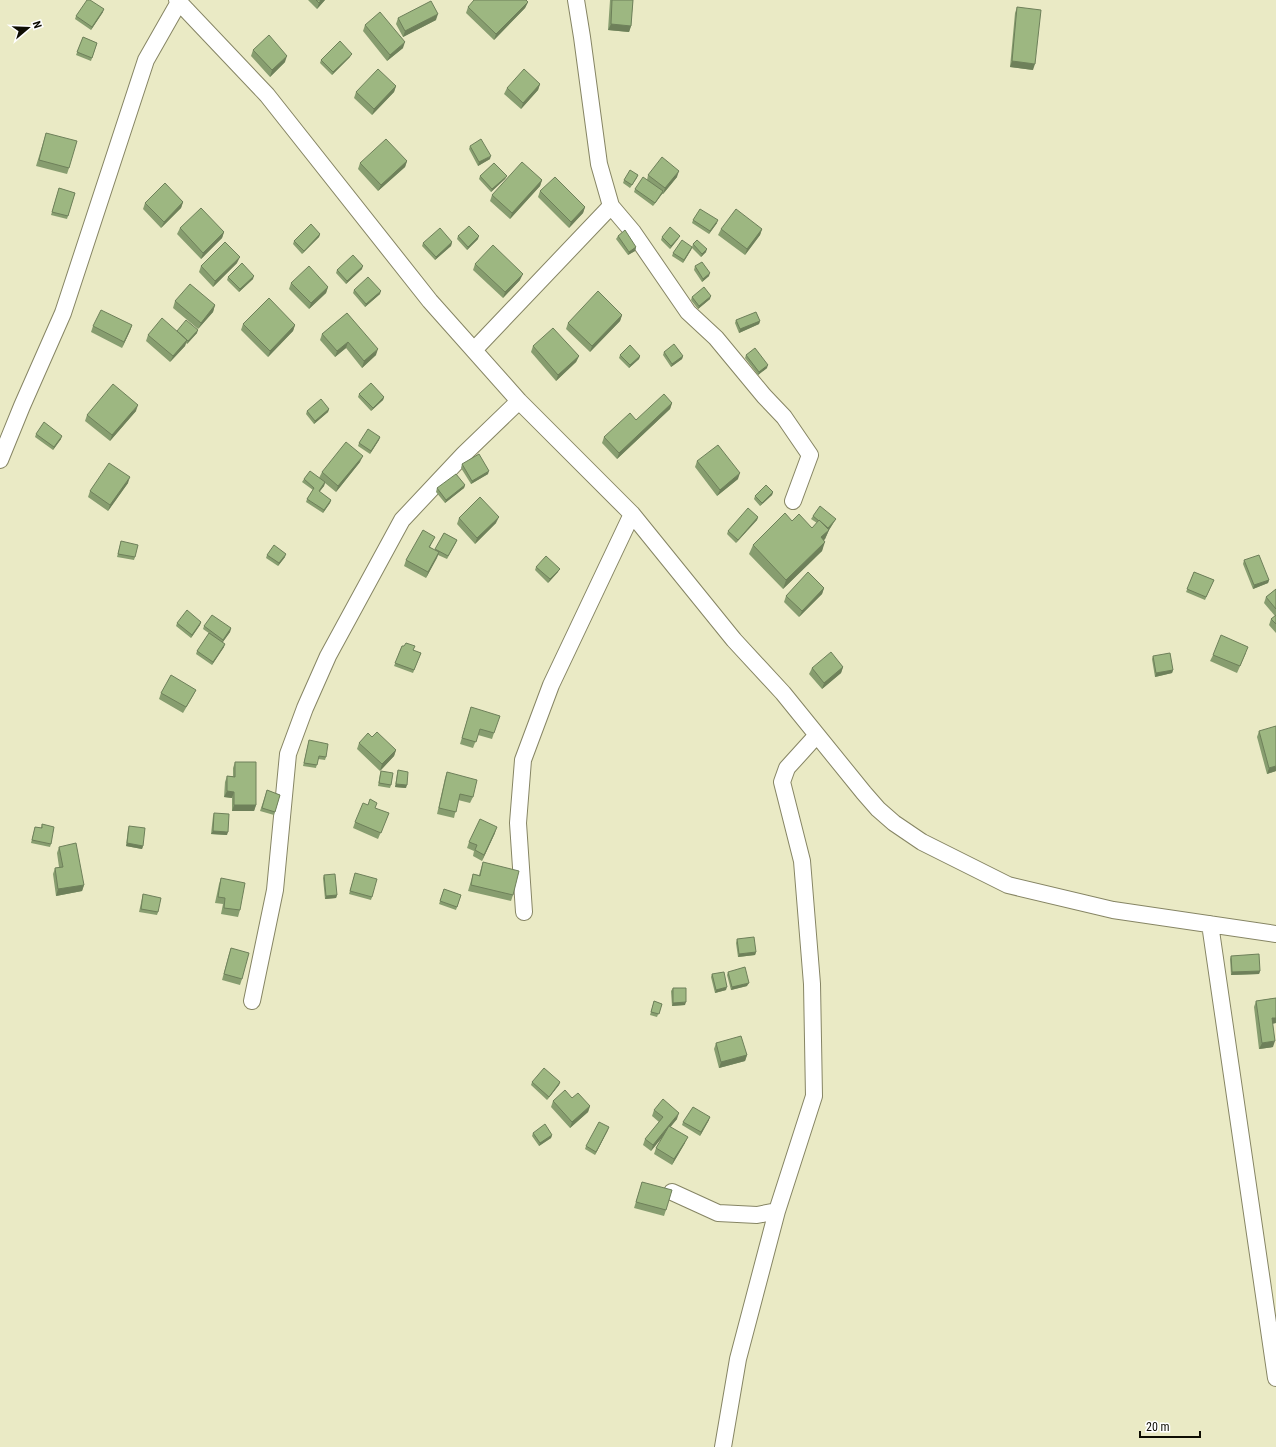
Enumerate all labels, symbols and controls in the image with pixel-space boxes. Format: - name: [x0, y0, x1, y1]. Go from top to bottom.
- north arrow: [8, 8, 48, 48]
- text: N: [30, 20, 44, 30]
- scale bar: [1140, 1413, 1200, 1439]
- text: 20 m: [1146, 1420, 1170, 1434]

